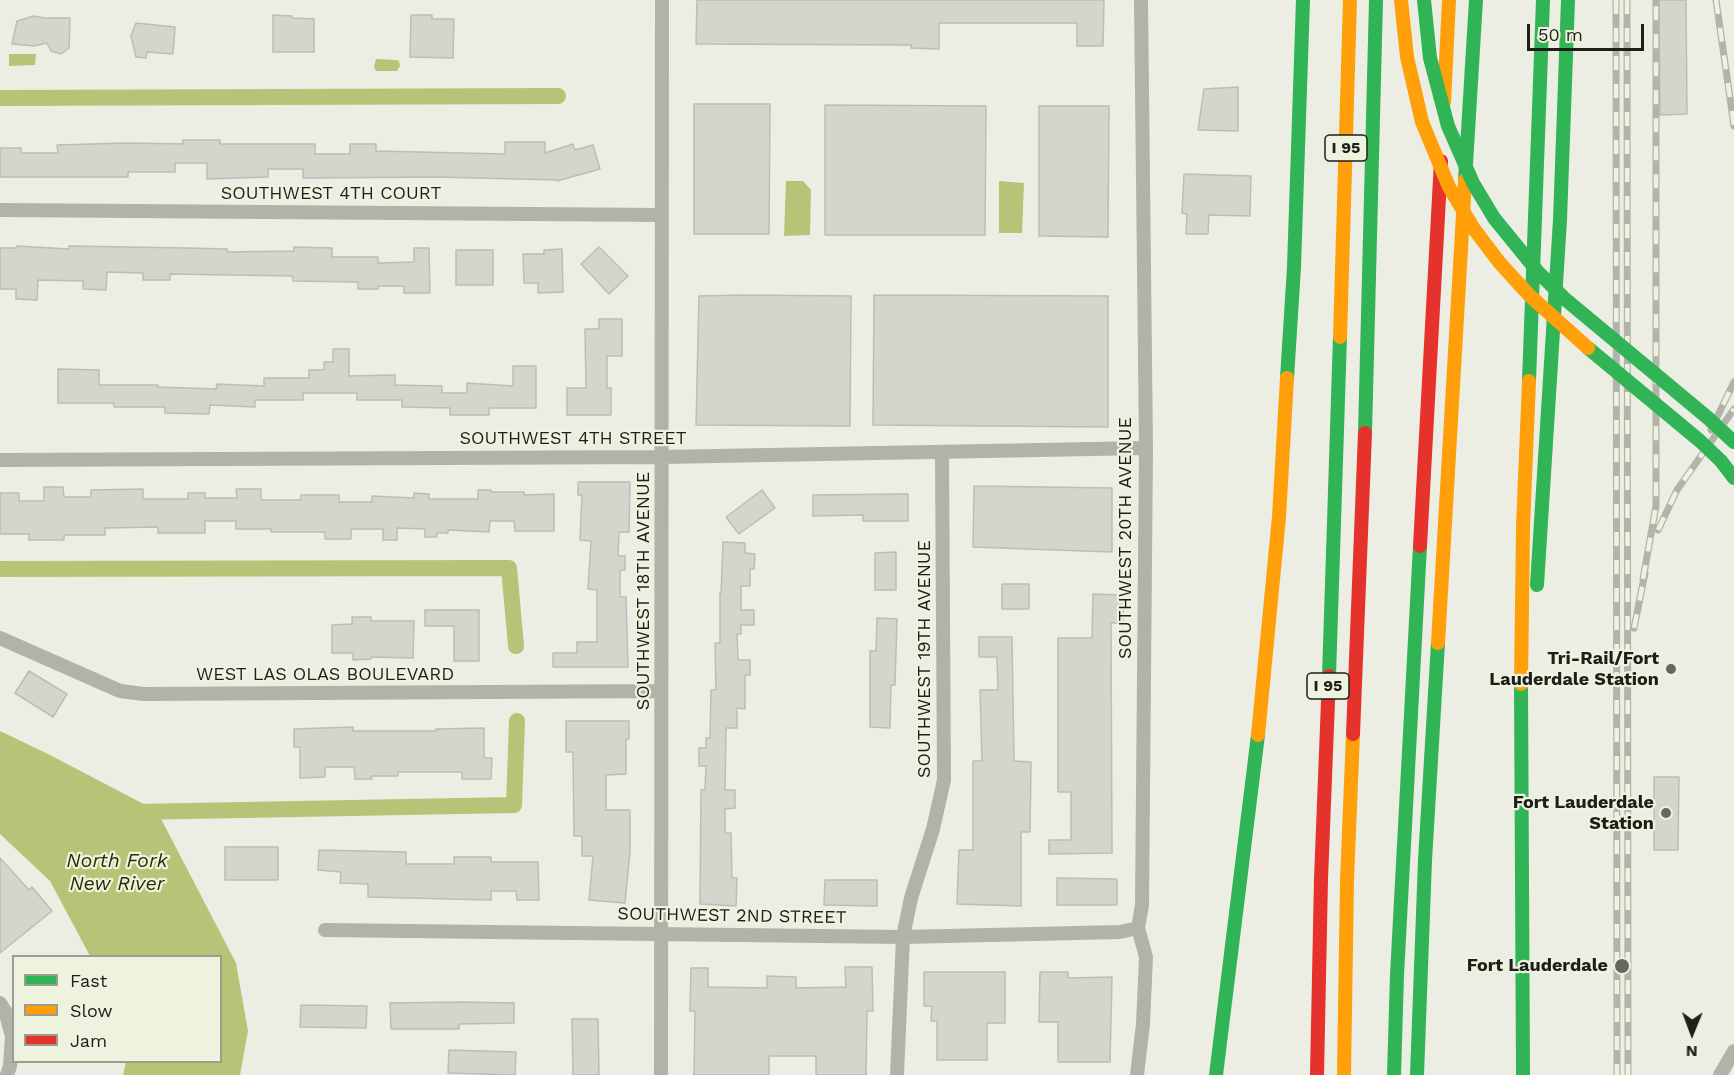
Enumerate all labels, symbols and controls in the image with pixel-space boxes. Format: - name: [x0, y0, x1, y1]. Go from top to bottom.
- scale bar: [1530, 12, 1647, 50]
- text: 50 m: [1538, 24, 1583, 45]
- road number: I 95: [1325, 135, 1367, 161]
- street label: SOUTHWEST 4TH COURT: [221, 183, 441, 205]
- street label: SOUTHWEST 20TH AVENUE: [1115, 417, 1137, 659]
- street label: SOUTHWEST 4TH STREET: [459, 428, 687, 450]
- street label: SOUTHWEST 18TH AVENUE: [633, 472, 655, 710]
- street label: SOUTHWEST 19TH AVENUE: [914, 540, 936, 778]
- place label: Tri-Rail/Fort Lauderdale Station: [1489, 648, 1659, 690]
- marker: Tri-Rail/Fort Lauderdale Station: [1664, 662, 1678, 676]
- street label: WEST LAS OLAS BOULEVARD: [196, 664, 454, 686]
- road number: I 95: [1307, 673, 1349, 699]
- place label: Fort Lauderdale Station: [1513, 792, 1654, 834]
- marker: Fort Lauderdale Station: [1659, 806, 1673, 820]
- water label: North Fork New River: [66, 849, 168, 896]
- street label: SOUTHWEST 2ND STREET: [617, 903, 847, 929]
- legend: [12, 955, 222, 1063]
- place label: Fort Lauderdale: [1467, 955, 1608, 977]
- marker: Fort Lauderdale: [1613, 957, 1631, 975]
- text: Fast: [70, 970, 107, 991]
- text: Slow: [70, 1000, 113, 1021]
- north arrow: [1662, 1003, 1722, 1063]
- text: Jam: [70, 1030, 107, 1051]
- text: N: [1686, 1042, 1698, 1061]

